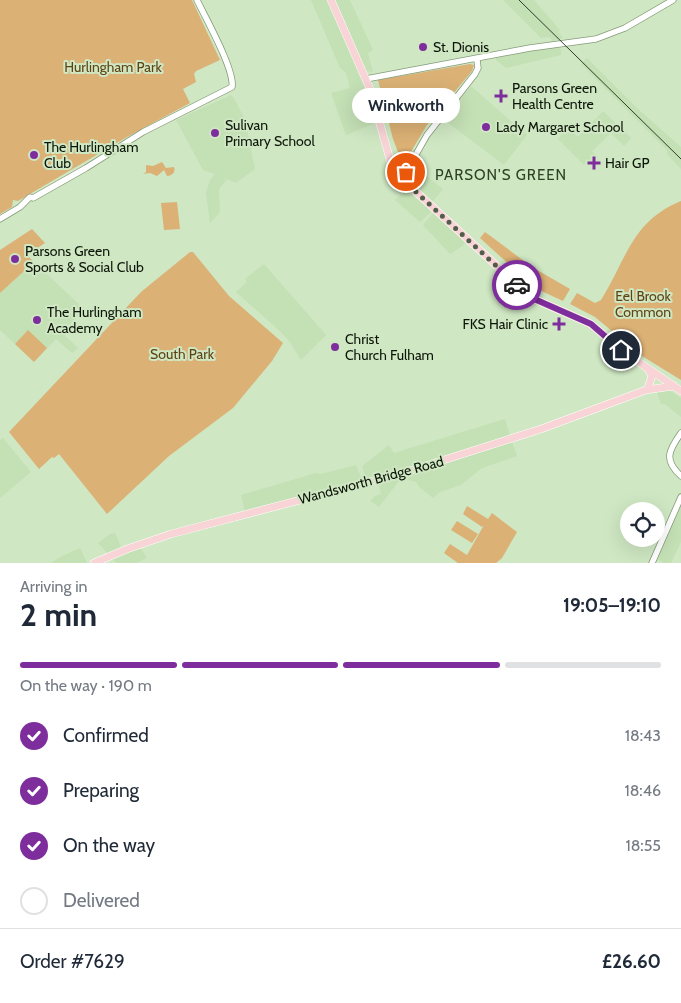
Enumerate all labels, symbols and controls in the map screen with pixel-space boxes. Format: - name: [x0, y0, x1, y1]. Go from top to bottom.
- place label: St. Dionis: [433, 38, 489, 56]
- marker: St. Dionis: [417, 41, 429, 53]
- park label: Hurlingham Park: [64, 58, 162, 76]
- place label: Parsons Green Health Centre: [512, 79, 597, 113]
- callout: Winkworth: [352, 87, 460, 122]
- marker: Parsons Green Health Centre: [494, 89, 508, 103]
- text: Winkworth: [368, 96, 444, 115]
- place label: Sulivan Primary School: [225, 116, 315, 150]
- place label: Lady Margaret School: [496, 118, 625, 136]
- marker: Lady Margaret School: [480, 121, 492, 133]
- marker: Sulivan Primary School: [209, 127, 221, 139]
- place label: The Hurlingham Club: [44, 138, 138, 172]
- marker: The Hurlingham Club: [28, 149, 40, 161]
- pin: [385, 151, 427, 193]
- place label: Hair GP: [605, 154, 649, 172]
- marker: Hair GP: [587, 156, 601, 170]
- icon: bag: [392, 158, 420, 186]
- district label: PARSON'S GREEN: [435, 166, 567, 184]
- place label: Parsons Green Sports & Social Club: [25, 242, 144, 276]
- marker: Parsons Green Sports & Social Club: [9, 253, 21, 265]
- courier: [492, 260, 542, 310]
- icon: car: [503, 271, 531, 299]
- park label: Eel Brook Common: [615, 287, 671, 321]
- place label: The Hurlingham Academy: [47, 303, 141, 337]
- marker: The Hurlingham Academy: [31, 314, 43, 326]
- place label: FKS Hair Clinic: [462, 315, 548, 333]
- marker: FKS Hair Clinic: [552, 317, 566, 331]
- pin: [600, 329, 642, 371]
- place label: Christ Church Fulham: [345, 330, 434, 364]
- icon: home: [607, 336, 635, 364]
- marker: Christ Church Fulham: [329, 341, 341, 353]
- park label: South Park: [150, 345, 215, 363]
- street label: Wandsworth Bridge Road: [296, 452, 446, 508]
- map controls: [620, 502, 665, 547]
- button: locate: [620, 502, 665, 547]
- text: Arriving in: [20, 577, 87, 596]
- text: 19:05–19:10: [563, 594, 661, 617]
- text: 2 min: [20, 595, 97, 634]
- text: On the way · 190 m: [20, 676, 152, 695]
- icon: check: [20, 722, 48, 750]
- text: Confirmed: [63, 724, 149, 747]
- text: 18:43: [625, 726, 661, 745]
- icon: check: [20, 777, 48, 805]
- text: Preparing: [63, 779, 139, 802]
- text: 18:46: [624, 781, 661, 800]
- icon: check: [20, 832, 48, 860]
- text: On the way: [63, 834, 155, 857]
- text: 18:55: [625, 836, 661, 855]
- text: Delivered: [63, 889, 140, 912]
- text: Order #7629: [20, 950, 125, 973]
- text: £26.60: [602, 950, 661, 973]

